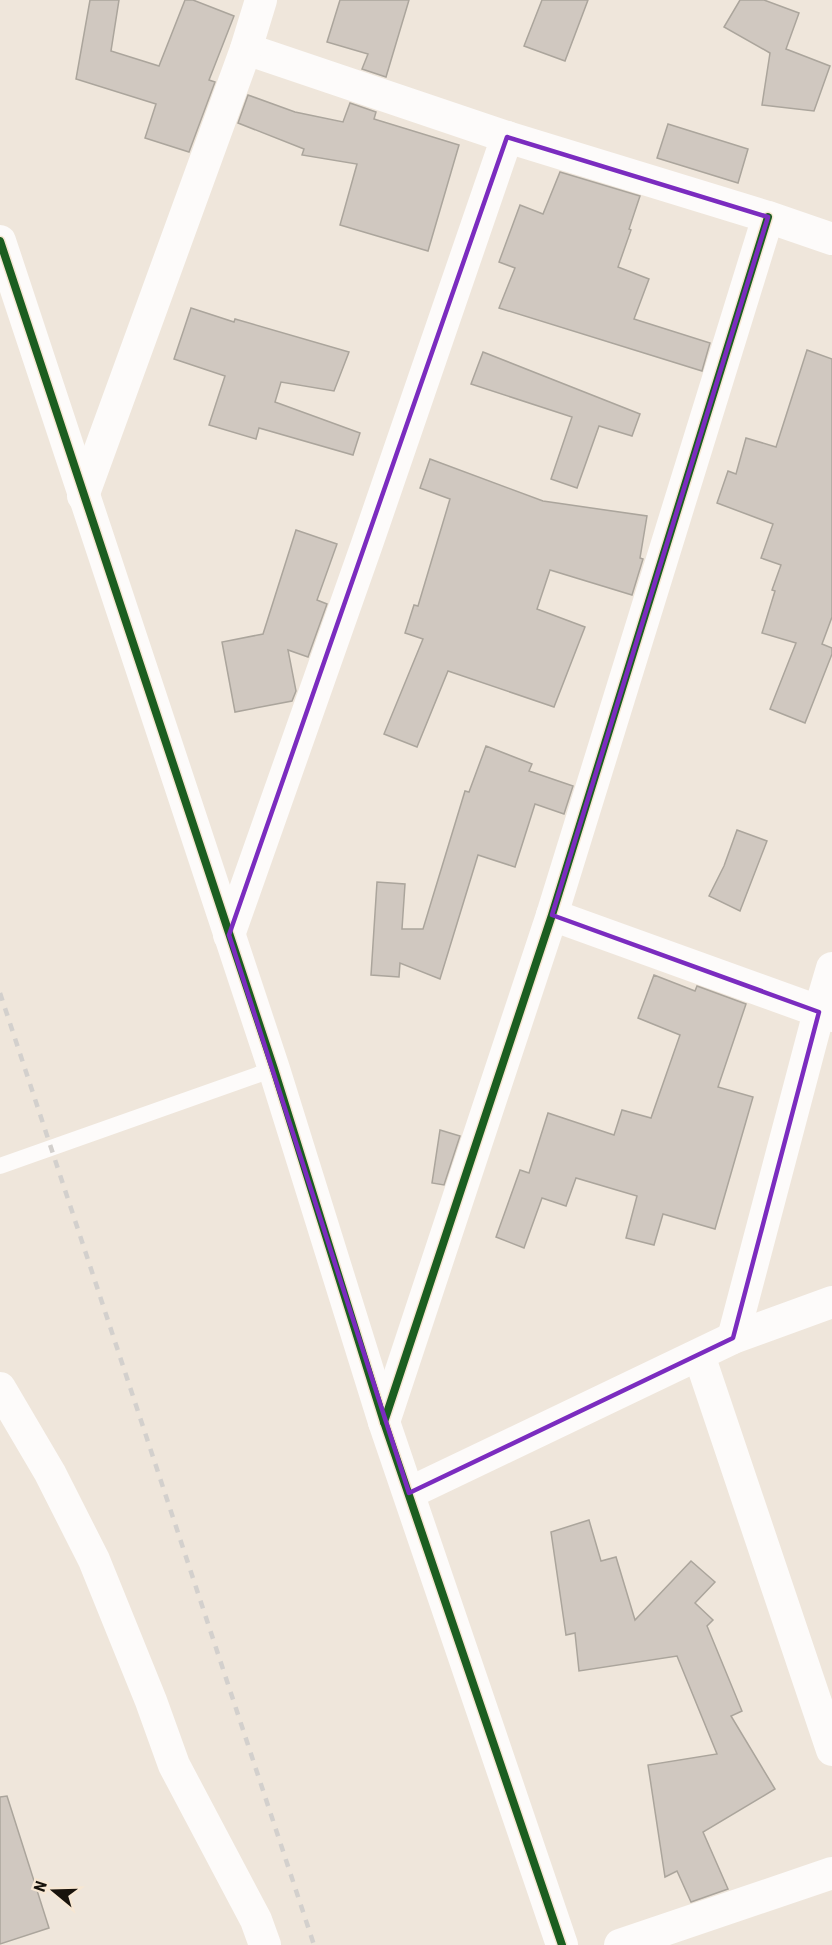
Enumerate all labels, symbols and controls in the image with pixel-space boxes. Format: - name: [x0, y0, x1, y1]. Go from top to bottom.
- north arrow: [24, 1861, 84, 1921]
- text: N: [30, 1879, 51, 1894]

